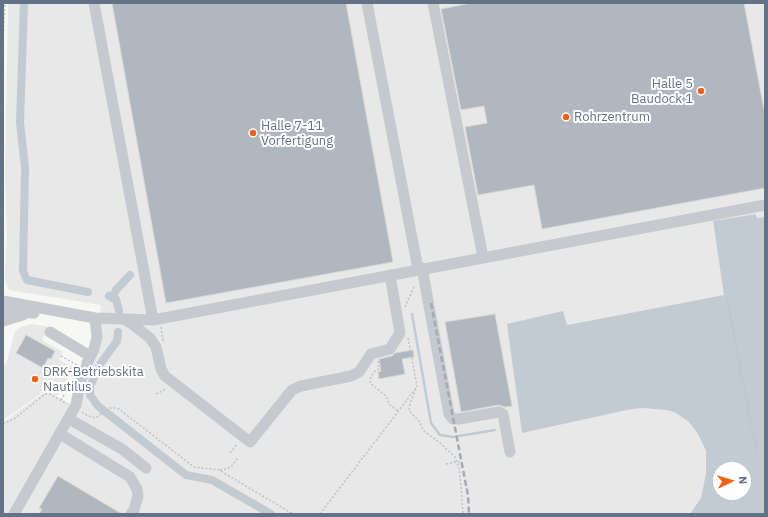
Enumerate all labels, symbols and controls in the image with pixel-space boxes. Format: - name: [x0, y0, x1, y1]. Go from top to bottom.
- place label: Halle 5 Baudock 1: [631, 76, 693, 107]
- marker: Halle 5 Baudock 1: [696, 86, 706, 96]
- place label: Rohrzentrum: [574, 109, 650, 125]
- marker: Rohrzentrum: [561, 112, 571, 122]
- place label: Halle 7-11 Vorfertigung: [261, 118, 333, 149]
- marker: Halle 7-11 Vorfertigung: [248, 128, 258, 138]
- place label: DRK-Betriebskita Nautilus: [43, 364, 144, 395]
- marker: DRK-Betriebskita Nautilus: [30, 374, 40, 384]
- north arrow: [712, 461, 752, 501]
- text: N: [736, 476, 750, 485]

